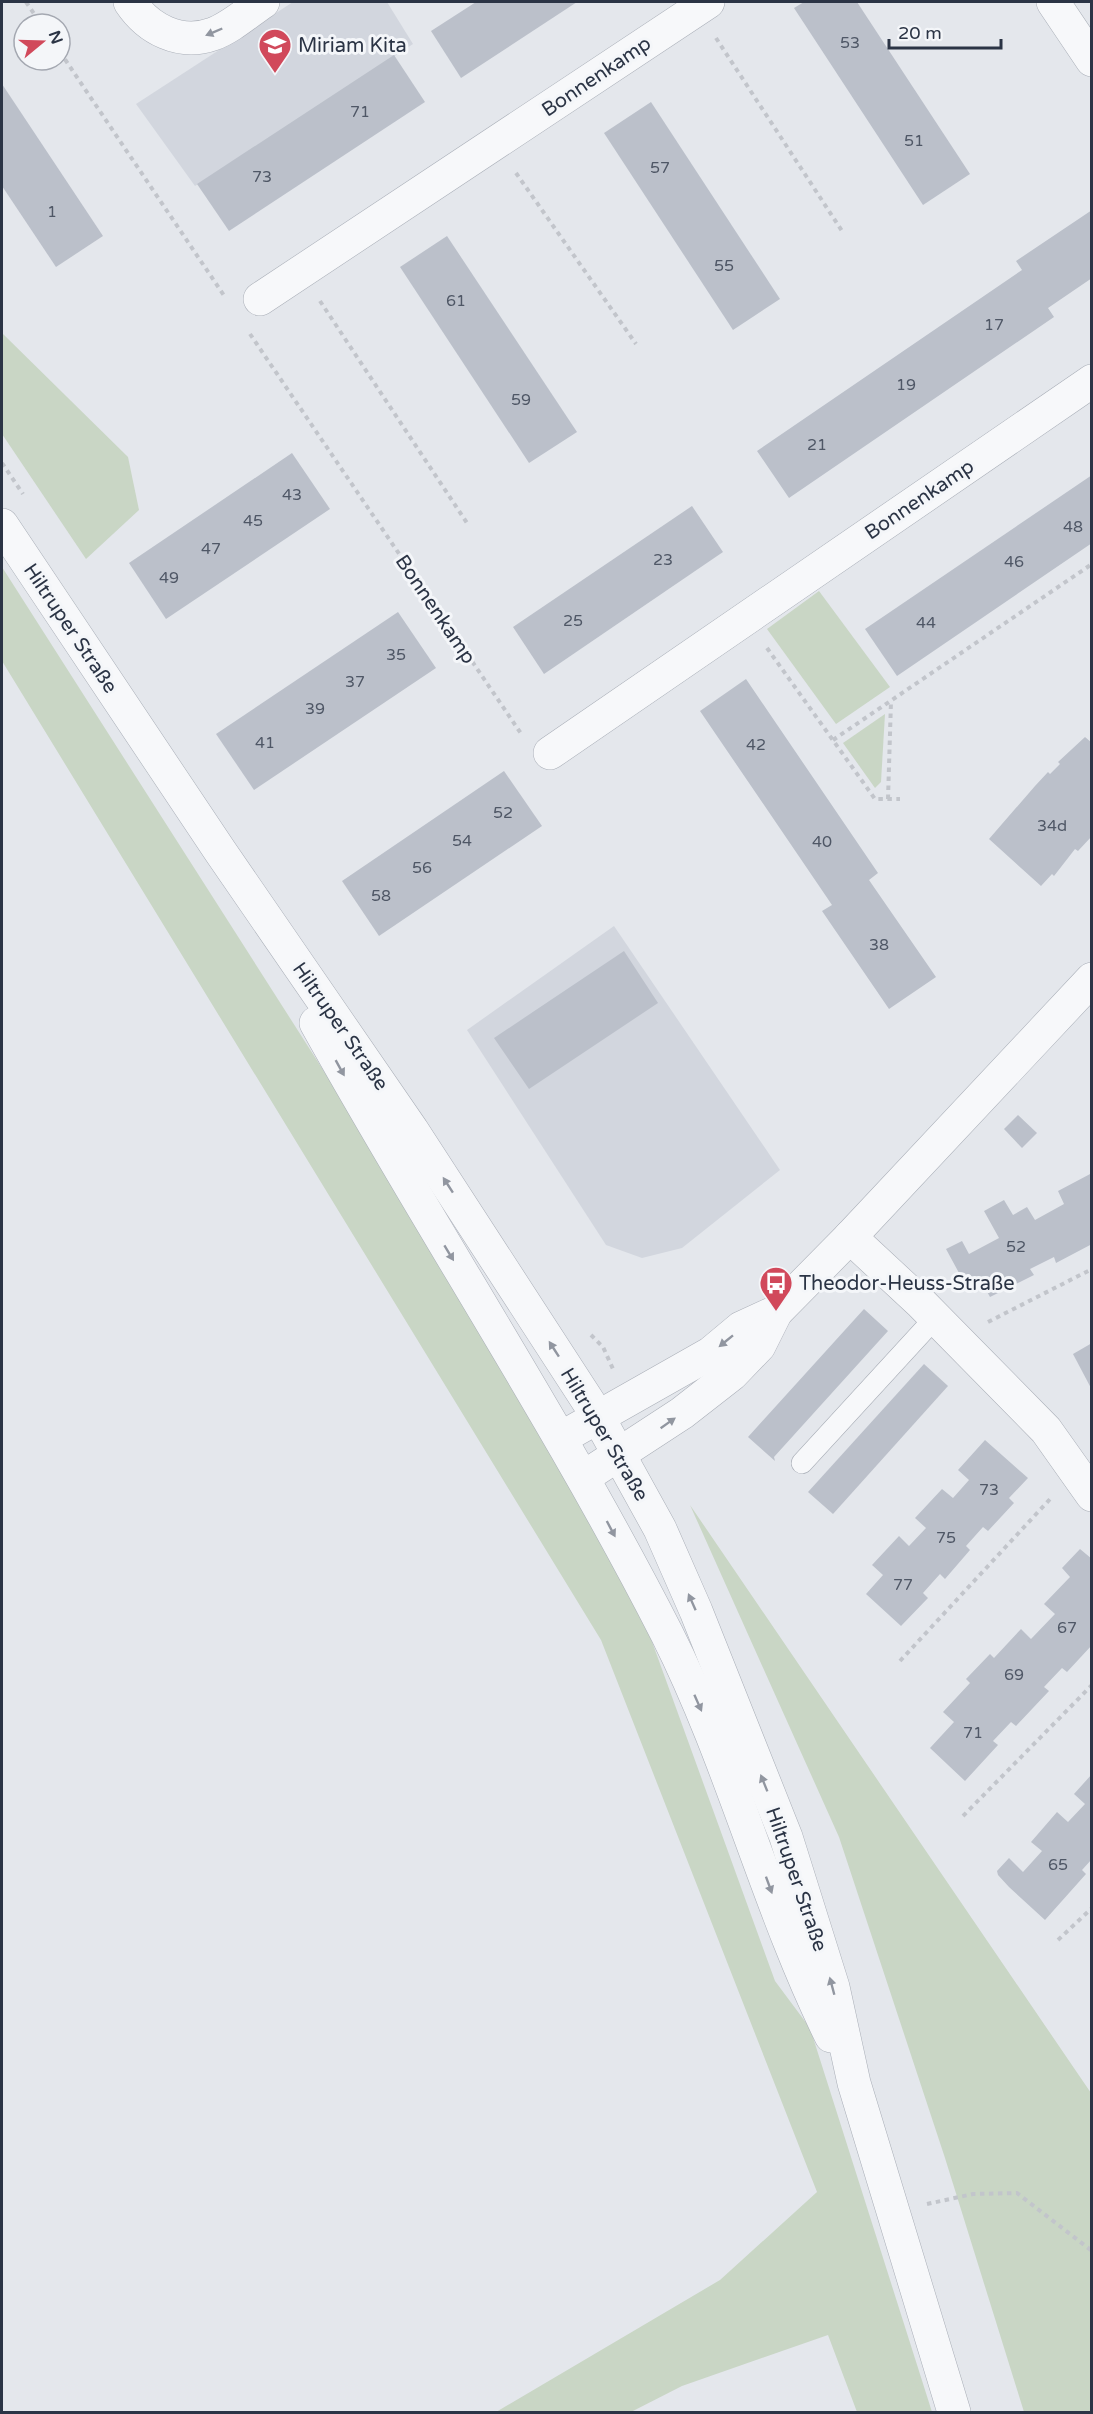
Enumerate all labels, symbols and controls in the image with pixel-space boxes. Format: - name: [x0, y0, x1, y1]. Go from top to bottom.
- north arrow: [12, 12, 72, 72]
- scale bar: [889, 12, 1002, 50]
- text: 20 m: [898, 22, 942, 44]
- one-way arrow: [204, 27, 222, 37]
- school or university icon: Miriam Kita: [257, 27, 293, 74]
- text: N: [44, 28, 67, 47]
- street label: Bonnenkamp: [537, 31, 656, 122]
- house number: 53: [840, 33, 860, 53]
- place label: Miriam Kita: [298, 34, 407, 58]
- house number: 71: [350, 102, 370, 122]
- house number: 51: [904, 131, 924, 151]
- house number: 57: [650, 158, 670, 178]
- house number: 73: [252, 167, 272, 187]
- house number: 1: [47, 202, 57, 222]
- house number: 55: [714, 256, 734, 276]
- house number: 61: [446, 291, 466, 311]
- house number: 17: [984, 315, 1004, 335]
- house number: 19: [896, 375, 916, 395]
- house number: 59: [511, 390, 531, 410]
- house number: 21: [807, 435, 827, 455]
- street label: Bonnenkamp: [860, 454, 979, 545]
- house number: 43: [282, 485, 302, 505]
- house number: 45: [243, 511, 263, 531]
- house number: 48: [1063, 517, 1083, 537]
- house number: 47: [201, 539, 221, 559]
- street label: Bonnenkamp: [390, 550, 481, 669]
- house number: 23: [653, 550, 673, 570]
- house number: 46: [1004, 552, 1024, 572]
- street label: Hiltruper Straße: [18, 559, 122, 698]
- house number: 49: [159, 568, 179, 588]
- house number: 25: [563, 611, 583, 631]
- house number: 44: [916, 613, 936, 633]
- house number: 35: [386, 645, 406, 665]
- house number: 37: [345, 672, 365, 692]
- house number: 39: [305, 699, 325, 719]
- house number: 41: [255, 733, 275, 753]
- house number: 42: [746, 735, 766, 755]
- house number: 52: [493, 803, 513, 823]
- house number: 34d: [1037, 816, 1067, 836]
- house number: 54: [452, 831, 472, 851]
- house number: 40: [812, 832, 832, 852]
- house number: 56: [412, 858, 432, 878]
- house number: 58: [371, 886, 391, 906]
- house number: 38: [869, 935, 889, 955]
- street label: Hiltruper Straße: [287, 958, 393, 1095]
- one-way arrow: [335, 1059, 345, 1076]
- one-way arrow: [443, 1177, 454, 1193]
- house number: 52: [1006, 1237, 1026, 1257]
- one-way arrow: [444, 1245, 455, 1261]
- bus stop icon: Theodor-Heuss-Straße: [758, 1265, 794, 1312]
- place label: Theodor-Heuss-Straße: [799, 1272, 1015, 1296]
- one-way arrow: [718, 1334, 734, 1347]
- one-way arrow: [548, 1341, 559, 1357]
- street label: Hiltruper Straße: [555, 1364, 653, 1505]
- one-way arrow: [660, 1417, 676, 1429]
- house number: 73: [979, 1480, 999, 1500]
- one-way arrow: [606, 1520, 616, 1537]
- house number: 75: [936, 1528, 956, 1548]
- house number: 77: [893, 1575, 913, 1595]
- one-way arrow: [687, 1592, 697, 1610]
- house number: 67: [1057, 1618, 1077, 1638]
- house number: 69: [1004, 1665, 1024, 1685]
- one-way arrow: [693, 1695, 703, 1713]
- house number: 71: [963, 1723, 983, 1743]
- one-way arrow: [759, 1774, 768, 1792]
- street label: Hiltruper Straße: [760, 1804, 832, 1955]
- house number: 65: [1048, 1855, 1068, 1875]
- one-way arrow: [765, 1876, 774, 1894]
- one-way arrow: [827, 1976, 836, 1994]

